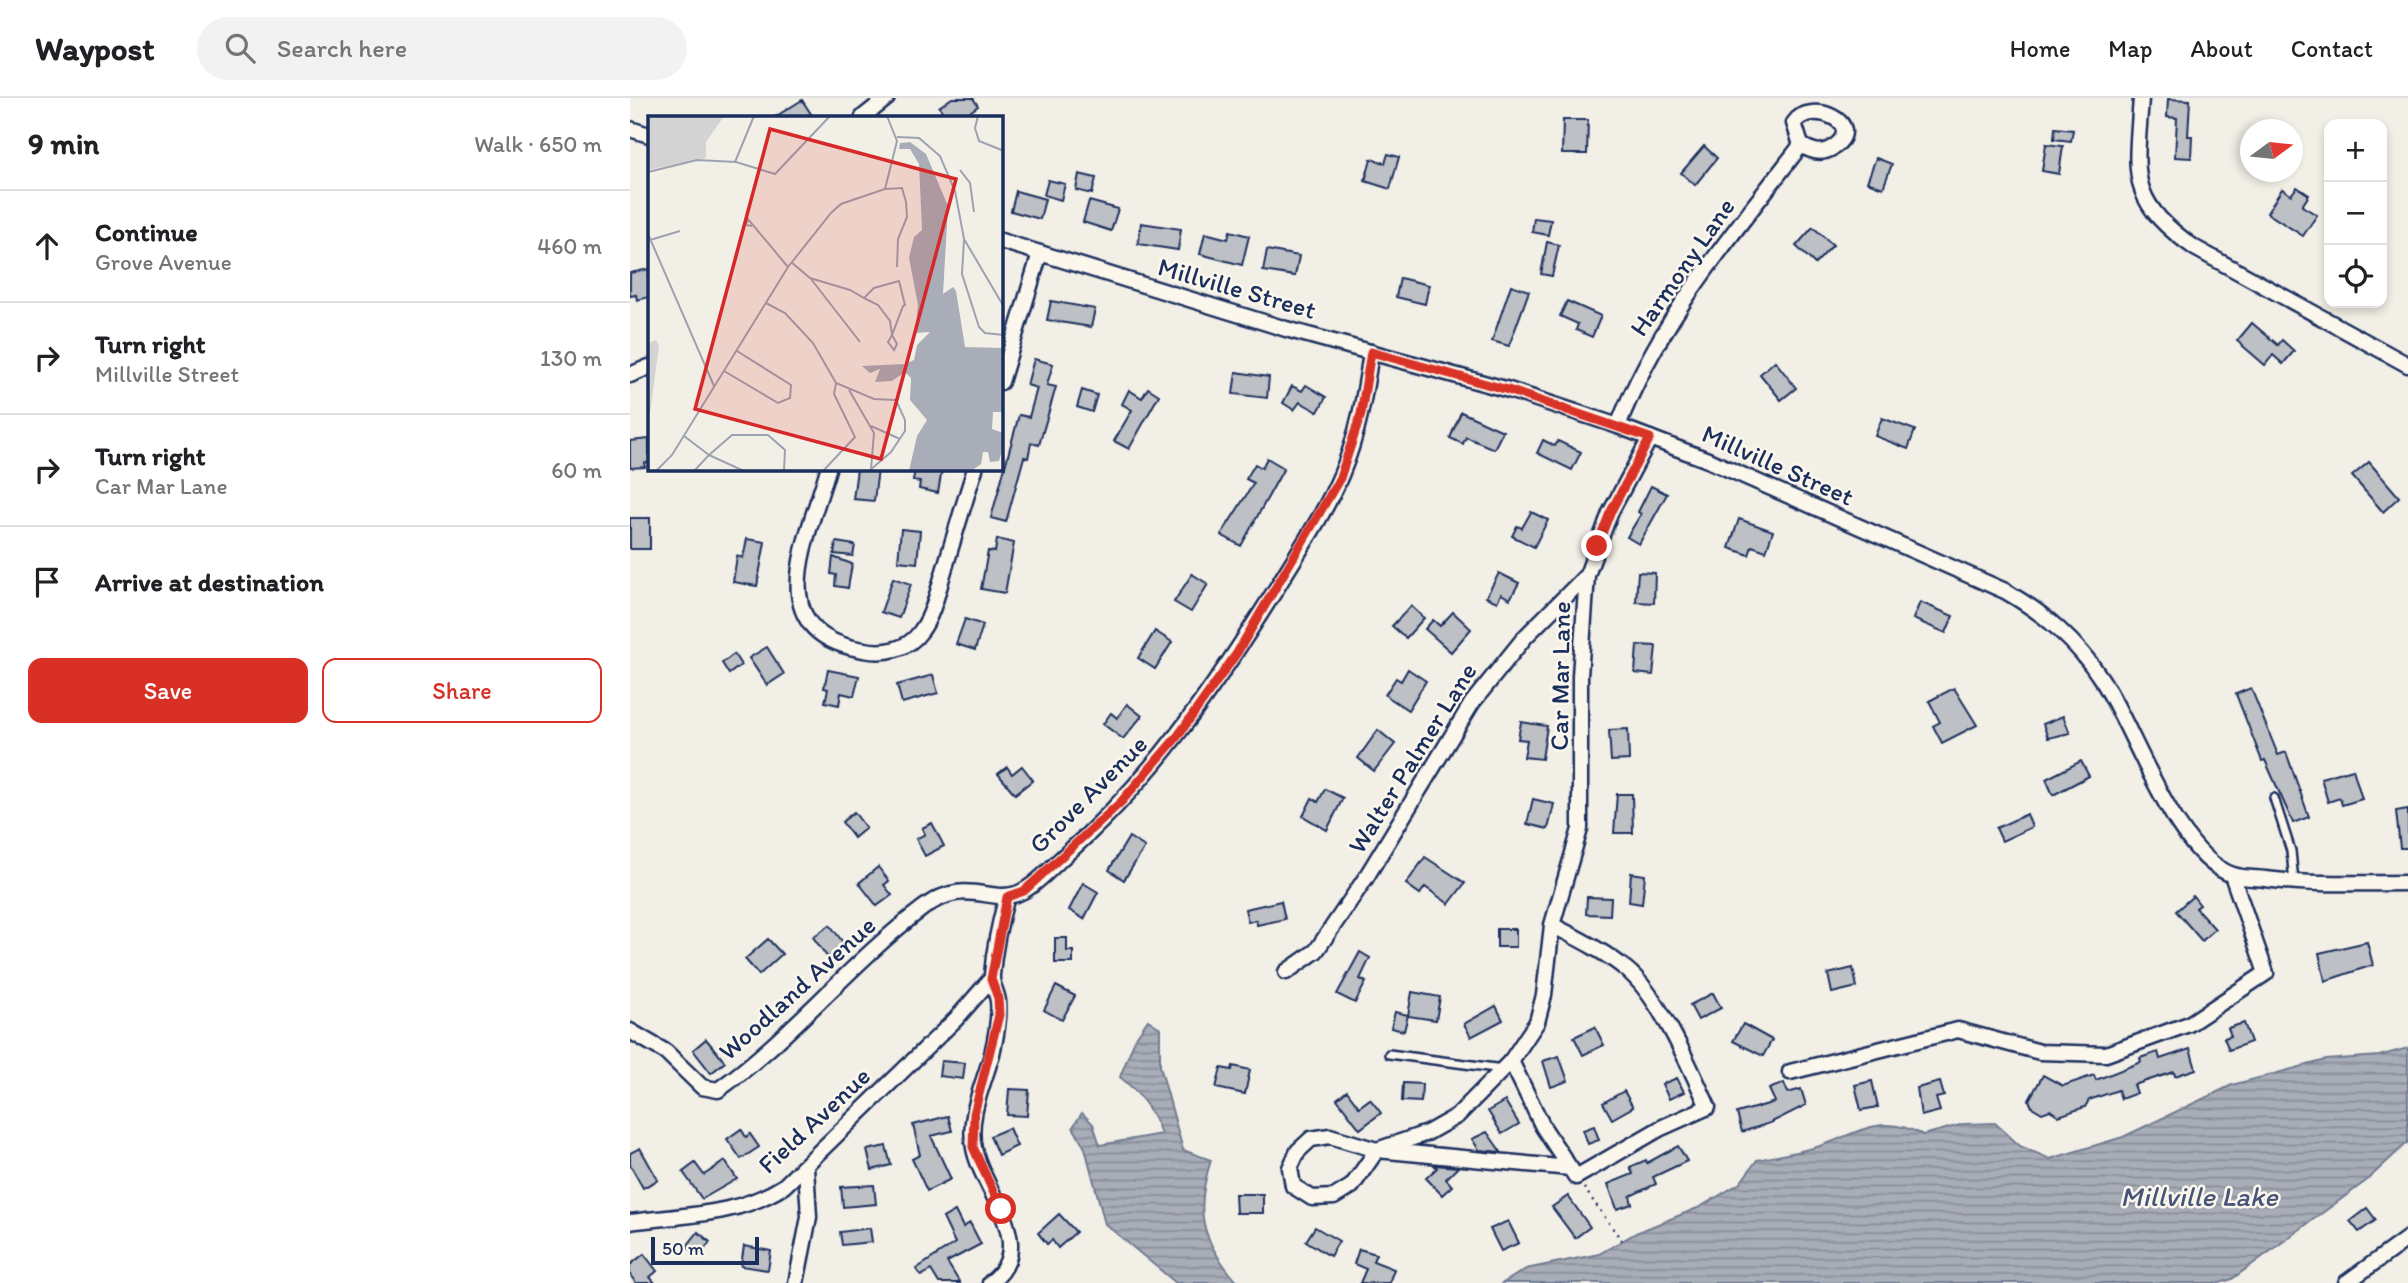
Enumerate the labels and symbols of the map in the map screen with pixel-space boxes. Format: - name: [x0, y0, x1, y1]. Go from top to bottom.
- inset map: [648, 116, 1003, 471]
- north arrow: [2240, 119, 2303, 182]
- street label: Harmony Lane: [1623, 192, 1741, 342]
- street label: Millville Street: [1154, 250, 1320, 326]
- street label: Millville Street: [1697, 417, 1859, 513]
- route end: [1581, 530, 1612, 561]
- street label: Car Mar Lane: [1543, 601, 1577, 751]
- street label: Walter Palmer Lane: [1340, 657, 1484, 859]
- street label: Grove Avenue: [1022, 728, 1154, 860]
- street label: Woodland Avenue: [712, 909, 882, 1067]
- street label: Field Avenue: [751, 1060, 877, 1180]
- water label: Millville Lake: [2120, 1179, 2279, 1213]
- route start: [985, 1193, 1016, 1224]
- scale bar: [651, 1234, 760, 1266]

